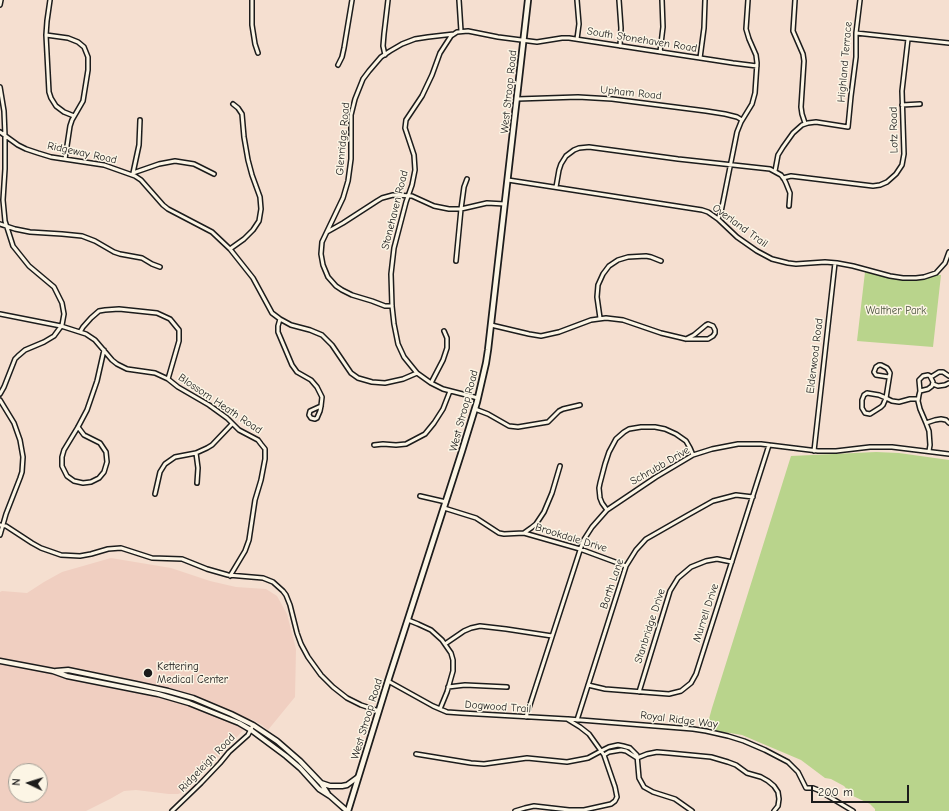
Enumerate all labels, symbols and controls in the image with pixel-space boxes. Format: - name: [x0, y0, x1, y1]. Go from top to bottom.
- street label: Highland Terrace: [835, 21, 855, 103]
- street label: South Stonehaven Road: [586, 25, 698, 55]
- street label: West Stroop Road: [498, 50, 520, 134]
- street label: Upham Road: [600, 83, 662, 103]
- street label: Glenridge Road: [333, 102, 353, 176]
- street label: Lotz Road: [887, 107, 901, 153]
- street label: Ridgeway Road: [46, 139, 118, 167]
- street label: Stonehaven Road: [379, 169, 411, 251]
- street label: Overland Trail: [710, 201, 770, 251]
- park label: Walther Park: [866, 304, 926, 318]
- street label: Elderwood Road: [804, 317, 826, 395]
- street label: West Stroop Road: [447, 369, 481, 453]
- street label: Blossom Heath Road: [176, 371, 264, 437]
- street label: Schrubb Drive: [628, 444, 692, 488]
- street label: Brookdale Drive: [533, 521, 609, 555]
- street label: Barth Lane: [597, 557, 627, 611]
- street label: Murrell Drive: [690, 582, 722, 644]
- street label: Stanbridge Drive: [632, 587, 668, 665]
- place label: Kettering Medical Center: [157, 660, 228, 686]
- marker: Kettering Medical Center: [142, 667, 154, 679]
- street label: West Stroop Road: [348, 677, 386, 761]
- street label: Dogwood Trail: [464, 698, 532, 716]
- street label: Royal Ridge Way: [639, 709, 719, 731]
- street label: Ridgeleigh Road: [176, 731, 238, 795]
- north arrow: [8, 763, 48, 803]
- scale bar: [813, 777, 911, 803]
- text: N: [10, 778, 23, 786]
- text: 200 m: [818, 785, 853, 799]

